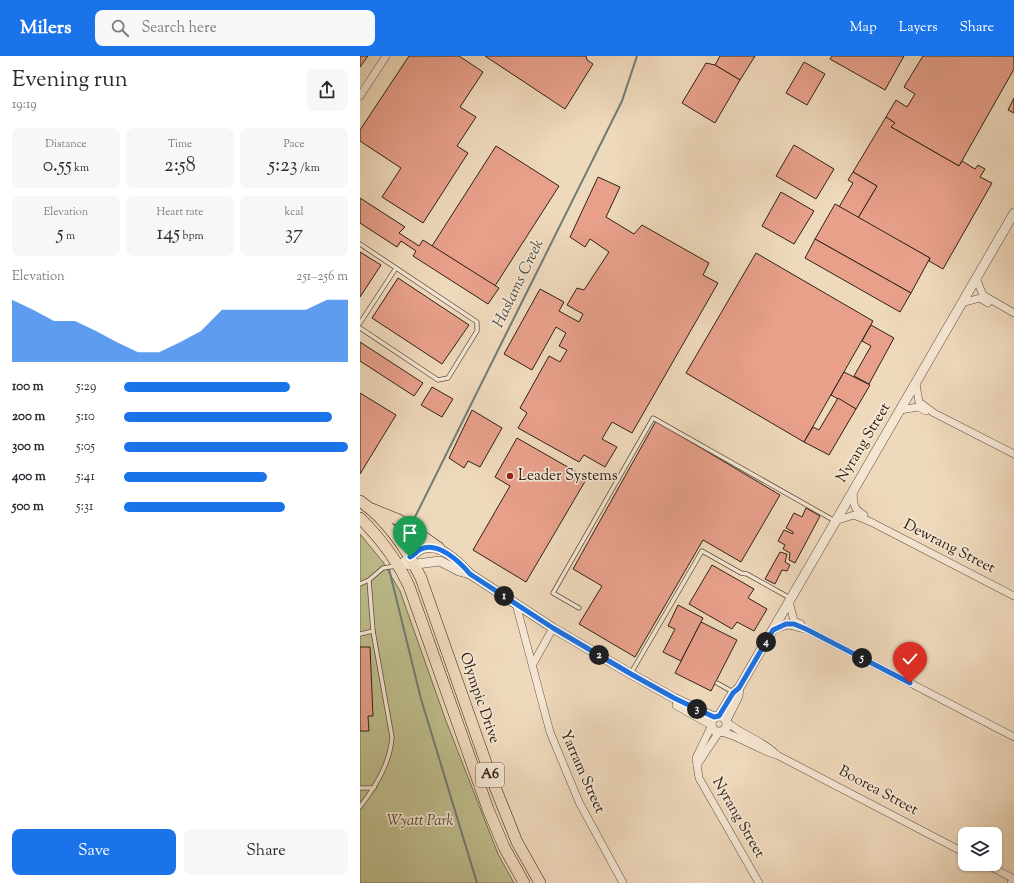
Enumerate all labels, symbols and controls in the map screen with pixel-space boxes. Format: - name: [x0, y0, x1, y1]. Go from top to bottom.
- search box: [95, 10, 375, 46]
- text: Milers: [20, 15, 71, 42]
- icon: search: [109, 17, 131, 39]
- text: Search here: [141, 18, 217, 39]
- text: Map: [850, 18, 877, 38]
- text: Layers: [899, 18, 937, 38]
- text: Share: [959, 18, 994, 38]
- text: Evening run: [12, 65, 128, 97]
- button: share: [306, 69, 348, 111]
- text: 19:19: [12, 96, 37, 114]
- text: Distance: [45, 136, 87, 152]
- text: Time: [168, 136, 192, 152]
- text: Pace: [283, 136, 305, 152]
- text: 0.55: [43, 152, 72, 181]
- text: 2:58: [164, 152, 196, 181]
- text: 5:23: [268, 152, 298, 181]
- text: km: [72, 160, 89, 176]
- text: /km: [298, 160, 320, 176]
- text: Elevation: [44, 204, 88, 220]
- text: Heart rate: [157, 204, 203, 220]
- text: kcal: [285, 204, 303, 220]
- text: 5: [57, 220, 64, 249]
- text: 145: [156, 220, 180, 249]
- text: 37: [285, 220, 303, 249]
- text: m: [64, 228, 75, 244]
- text: bpm: [180, 228, 204, 244]
- water label: Haslams Creek: [488, 236, 550, 332]
- text: Elevation: [12, 268, 65, 286]
- text: 251–256 m: [296, 268, 348, 286]
- text: 100 m: [12, 378, 44, 396]
- text: 5:29: [76, 378, 96, 396]
- street label: Nyrang Street: [832, 399, 896, 487]
- text: 200 m: [12, 408, 45, 426]
- text: 5:10: [76, 408, 95, 426]
- text: 300 m: [12, 438, 44, 456]
- text: 5:05: [76, 438, 95, 456]
- place label: Leader Systems: [518, 466, 618, 487]
- text: 400 m: [12, 468, 46, 486]
- text: 5:41: [76, 468, 95, 486]
- marker: Leader Systems: [505, 471, 515, 481]
- text: 500 m: [12, 498, 44, 516]
- text: 5:31: [76, 498, 94, 516]
- street label: Dewrang Street: [900, 515, 998, 579]
- pin: [393, 516, 427, 557]
- icon: arrive: [399, 522, 421, 544]
- pin: 1: [494, 586, 514, 606]
- text: 1: [502, 588, 506, 604]
- pin: 4: [756, 632, 776, 652]
- text: 4: [763, 634, 769, 650]
- pin: [893, 642, 927, 683]
- pin: 2: [589, 645, 609, 665]
- text: 2: [596, 647, 602, 663]
- pin: 5: [852, 648, 872, 668]
- icon: check: [899, 648, 921, 670]
- street label: Olympic Drive: [454, 650, 504, 746]
- text: 5: [860, 650, 864, 666]
- pin: 3: [687, 699, 707, 719]
- text: 3: [695, 701, 699, 717]
- street label: Yarram Street: [554, 727, 610, 817]
- street label: Boorea Street: [835, 761, 921, 821]
- road number: A6: [476, 763, 504, 787]
- street label: Nyrang Street: [706, 774, 770, 862]
- park label: Wyatt Park: [387, 811, 454, 832]
- map controls: [958, 827, 1002, 871]
- button: layers: [958, 827, 1002, 871]
- button: Save: [12, 829, 176, 875]
- button: Share: [184, 829, 348, 875]

